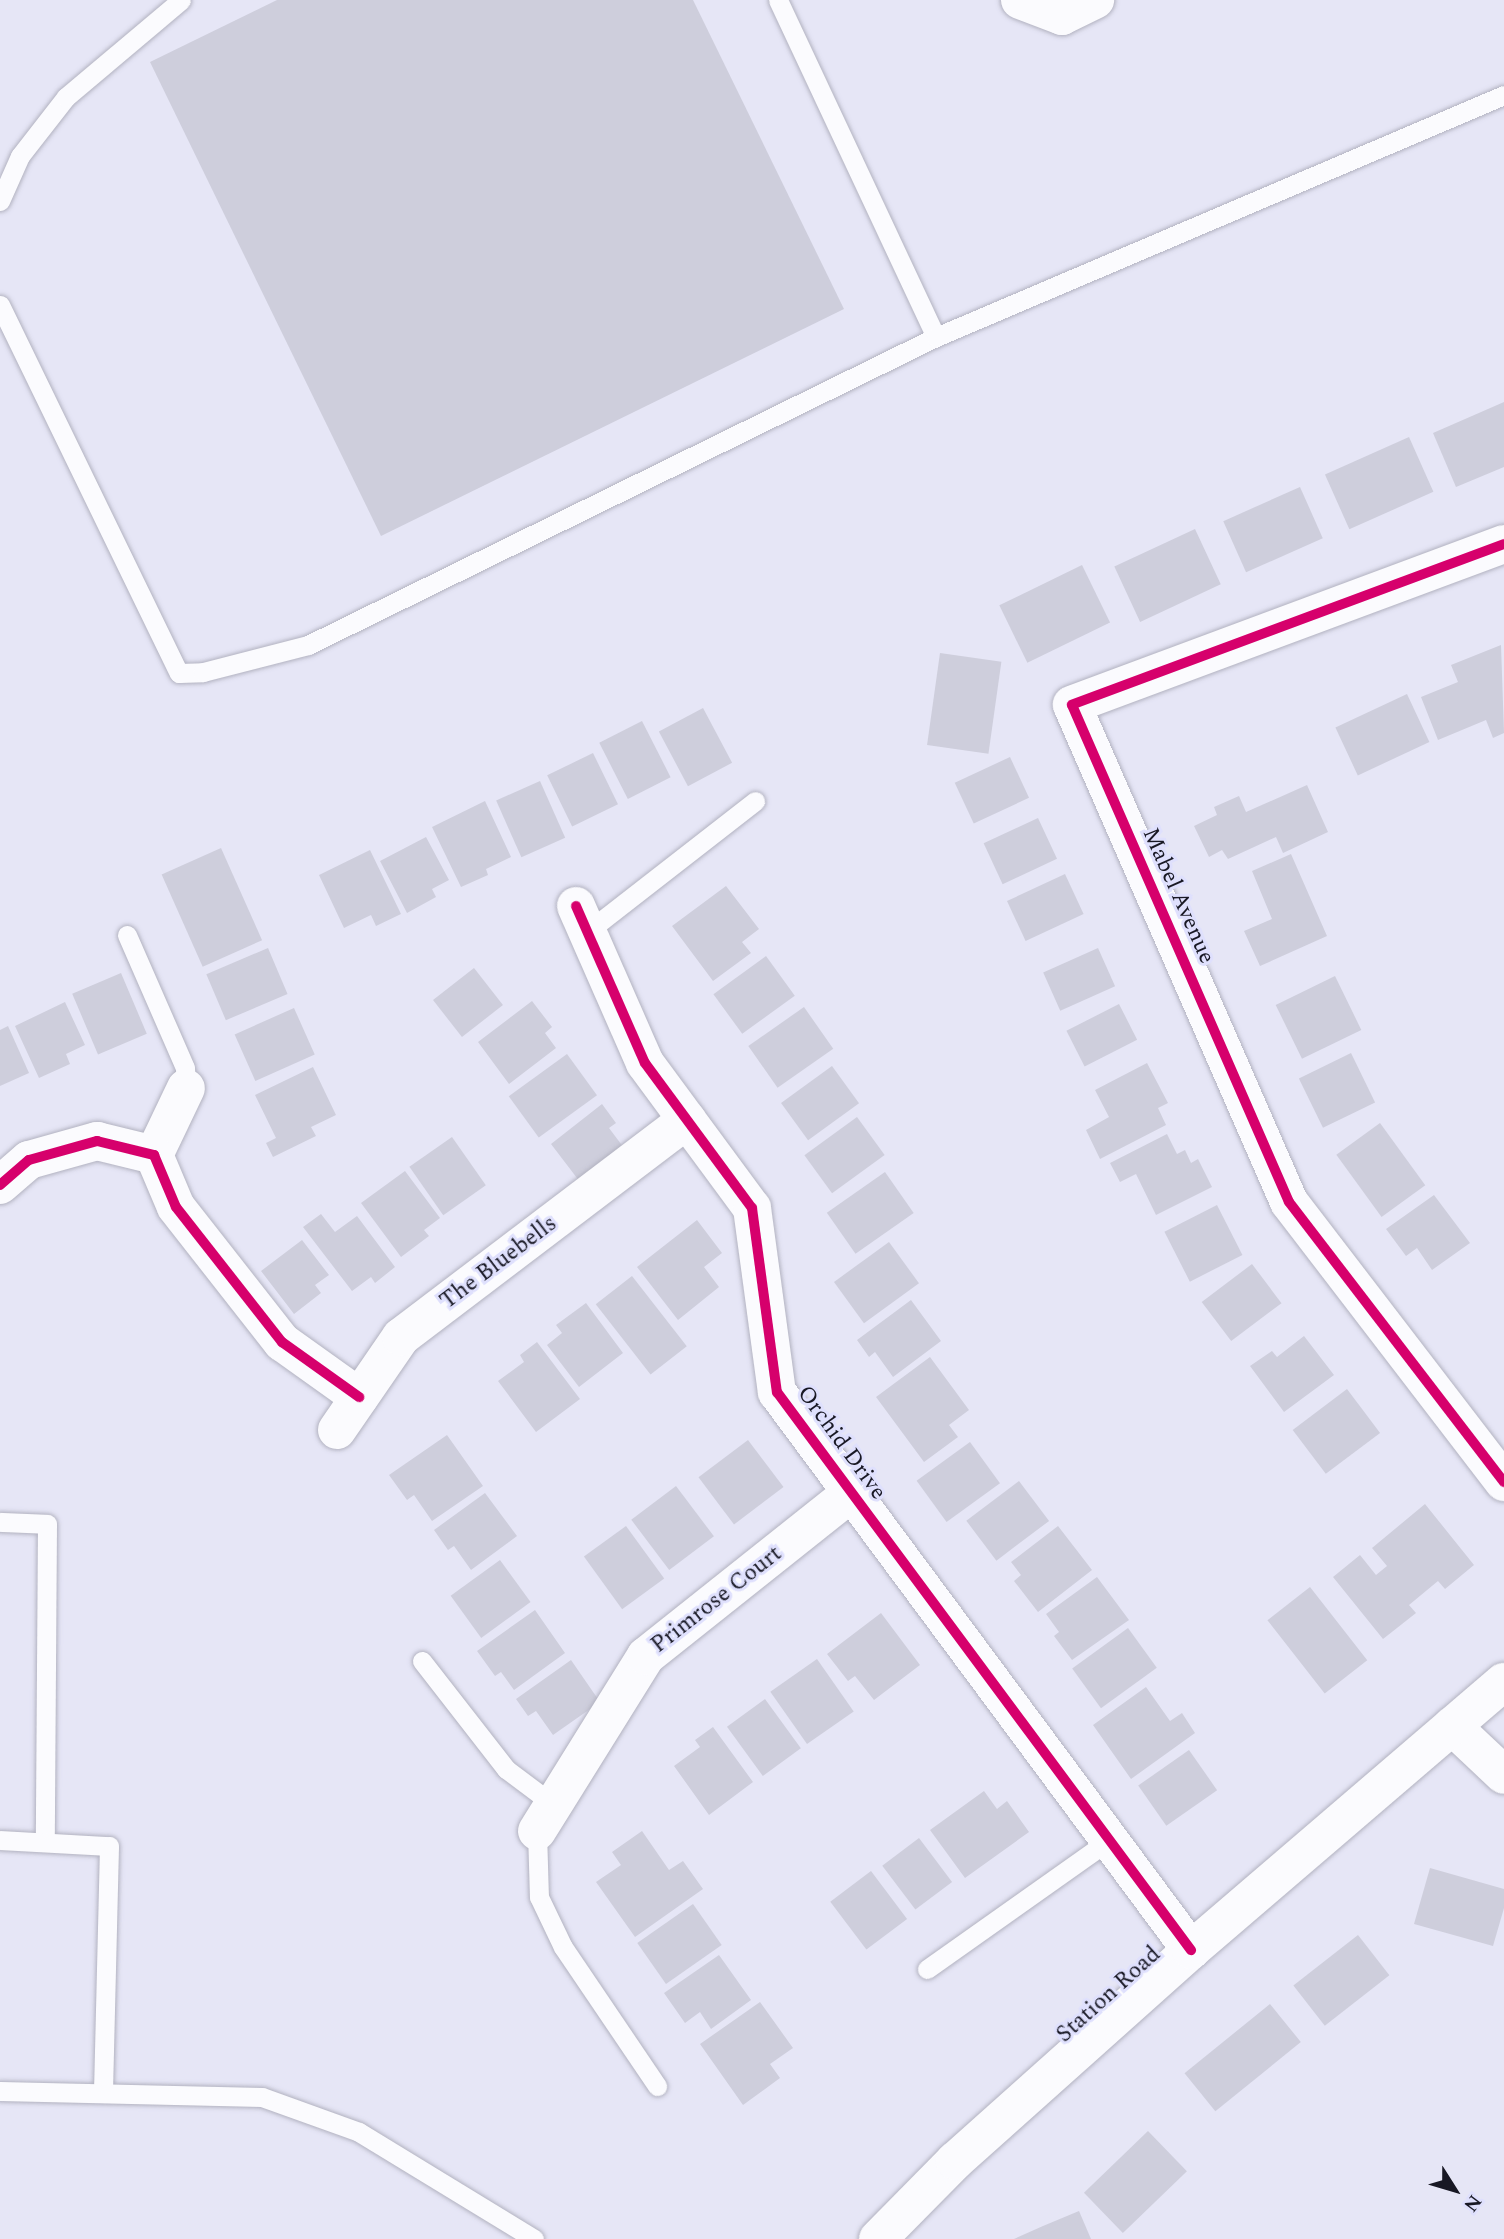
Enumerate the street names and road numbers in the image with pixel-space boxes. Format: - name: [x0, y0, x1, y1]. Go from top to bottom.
- street label: Mabel Avenue: [1136, 824, 1220, 968]
- street label: The Bluebells: [435, 1210, 563, 1316]
- street label: Orchid Drive: [790, 1381, 892, 1505]
- street label: Primrose Court: [646, 1540, 788, 1660]
- street label: Station Road: [1051, 1941, 1167, 2049]

